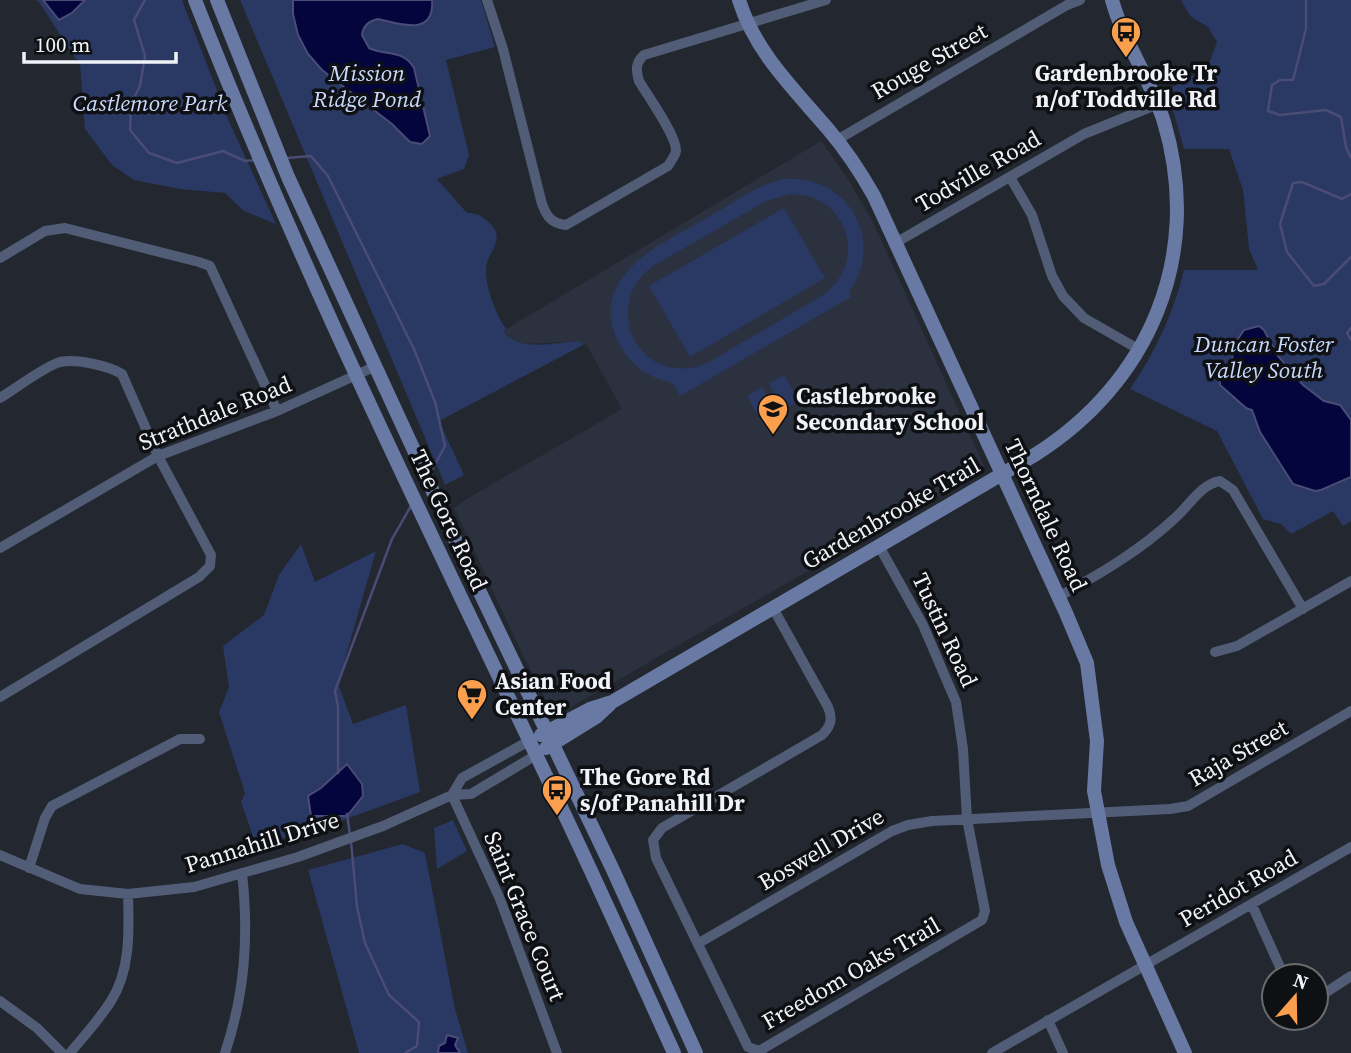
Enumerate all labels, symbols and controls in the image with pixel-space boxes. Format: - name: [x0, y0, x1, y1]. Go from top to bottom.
- street label: Rouge Street: [865, 15, 993, 107]
- bus stop icon: Gardenbrooke Tr n/of Toddville Rd: [1109, 15, 1143, 59]
- scale bar: [24, 21, 177, 65]
- text: 100 m: [35, 30, 90, 59]
- park label: Mission Ridge Pond: [312, 57, 421, 115]
- place label: Gardenbrooke Tr n/of Toddville Rd: [1035, 57, 1218, 115]
- park label: Castlemore Park: [73, 87, 227, 119]
- street label: Todville Road: [910, 122, 1046, 220]
- park label: Duncan Foster Valley South: [1193, 328, 1335, 386]
- street label: Strathdale Road: [134, 368, 296, 458]
- place label: Castlebrooke Secondary School: [796, 380, 985, 438]
- school or university icon: Castlebrooke Secondary School: [756, 392, 790, 436]
- street label: Thorndale Road: [997, 434, 1095, 596]
- street label: The Gore Road: [402, 444, 496, 596]
- street label: Gardenbrooke Trail: [796, 449, 986, 577]
- street label: Tustin Road: [905, 568, 985, 692]
- place label: Asian Food Center: [495, 665, 612, 723]
- supermarket icon: Asian Food Center: [455, 677, 489, 721]
- street label: Raja Street: [1183, 711, 1294, 794]
- place label: The Gore Rd s/of Panahill Dr: [580, 761, 745, 819]
- bus stop icon: The Gore Rd s/of Panahill Dr: [540, 773, 574, 817]
- street label: Boswell Drive: [752, 800, 890, 898]
- street label: Pannahill Drive: [181, 803, 343, 881]
- street label: Saint Grace Court: [476, 826, 574, 1006]
- street label: Peridot Road: [1173, 841, 1303, 935]
- street label: Freedom Oaks Trail: [756, 909, 946, 1037]
- north arrow: [1260, 962, 1330, 1032]
- text: N: [1290, 966, 1312, 996]

